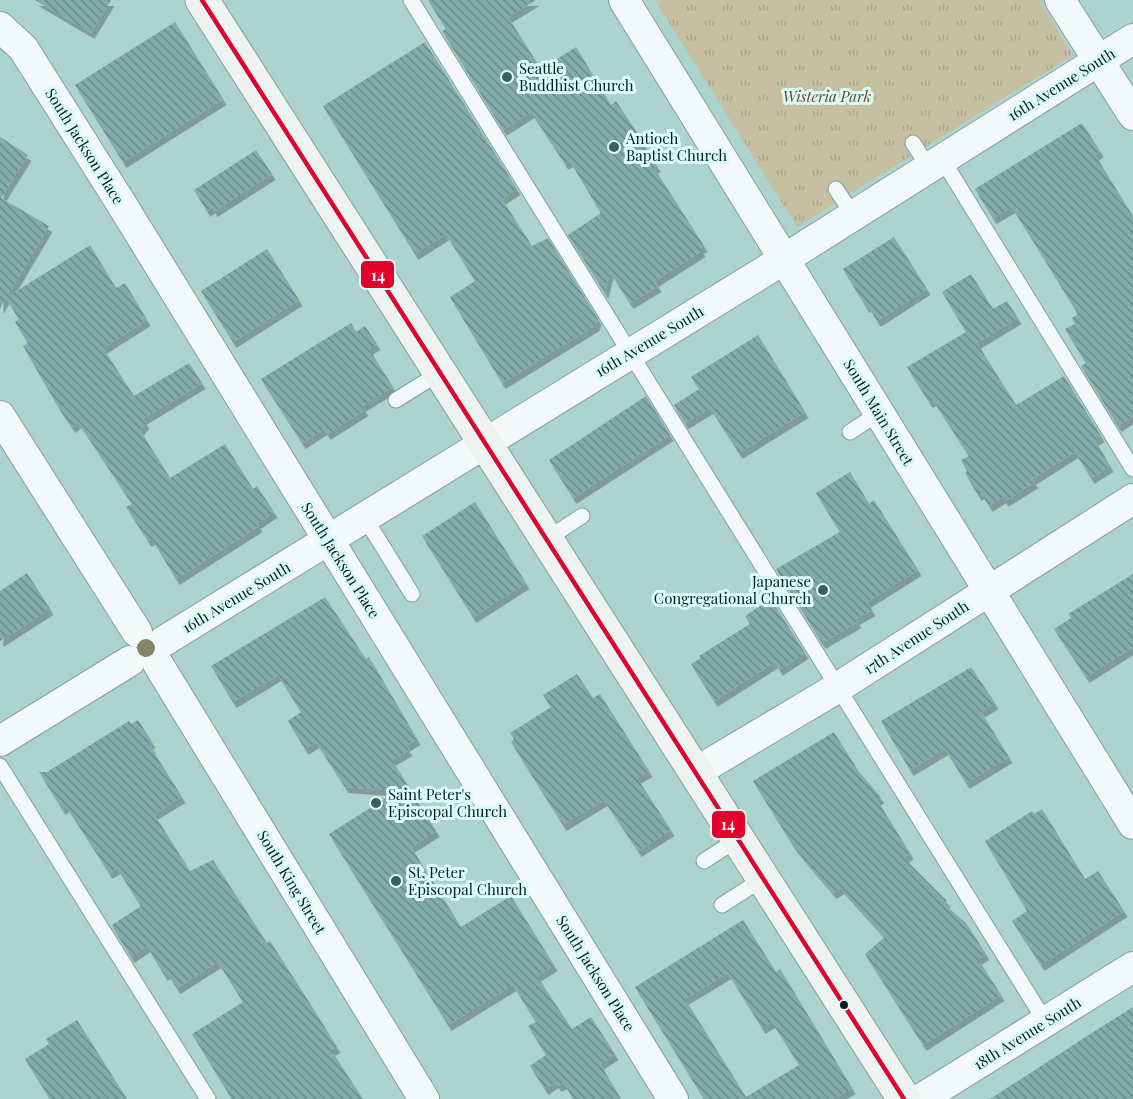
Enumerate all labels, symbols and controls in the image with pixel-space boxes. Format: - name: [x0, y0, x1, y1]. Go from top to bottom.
- street label: 16th Avenue South: [1004, 43, 1119, 125]
- place label: Seattle Buddhist Church: [519, 58, 634, 95]
- marker: Seattle Buddhist Church: [500, 70, 514, 84]
- street label: South Jackson Place: [41, 84, 129, 208]
- park label: Wisteria Park: [783, 86, 871, 106]
- place label: Antioch Baptist Church: [625, 128, 727, 165]
- marker: Antioch Baptist Church: [607, 140, 621, 154]
- line badge: 14: [360, 260, 395, 289]
- text: 14: [371, 264, 385, 285]
- street label: 16th Avenue South: [591, 301, 707, 381]
- street label: South Main Street: [839, 355, 919, 469]
- street label: South Jackson Place: [297, 498, 385, 622]
- street label: 16th Avenue South: [178, 557, 294, 637]
- place label: Japanese Congregational Church: [654, 571, 811, 608]
- marker: Japanese Congregational Church: [816, 583, 830, 597]
- street label: 17th Avenue South: [860, 595, 972, 678]
- place label: Saint Peter's Episcopal Church: [388, 784, 507, 821]
- marker: Saint Peter's Episcopal Church: [369, 796, 383, 810]
- line badge: 14: [711, 810, 746, 839]
- text: 14: [721, 813, 735, 834]
- street label: South King Street: [253, 826, 331, 938]
- place label: St. Peter Episcopal Church: [408, 862, 527, 899]
- marker: St. Peter Episcopal Church: [389, 874, 403, 888]
- street label: South Jackson Place: [552, 911, 640, 1035]
- street label: 18th Avenue South: [969, 992, 1085, 1074]
- unlabelled marker: [838, 999, 850, 1011]

